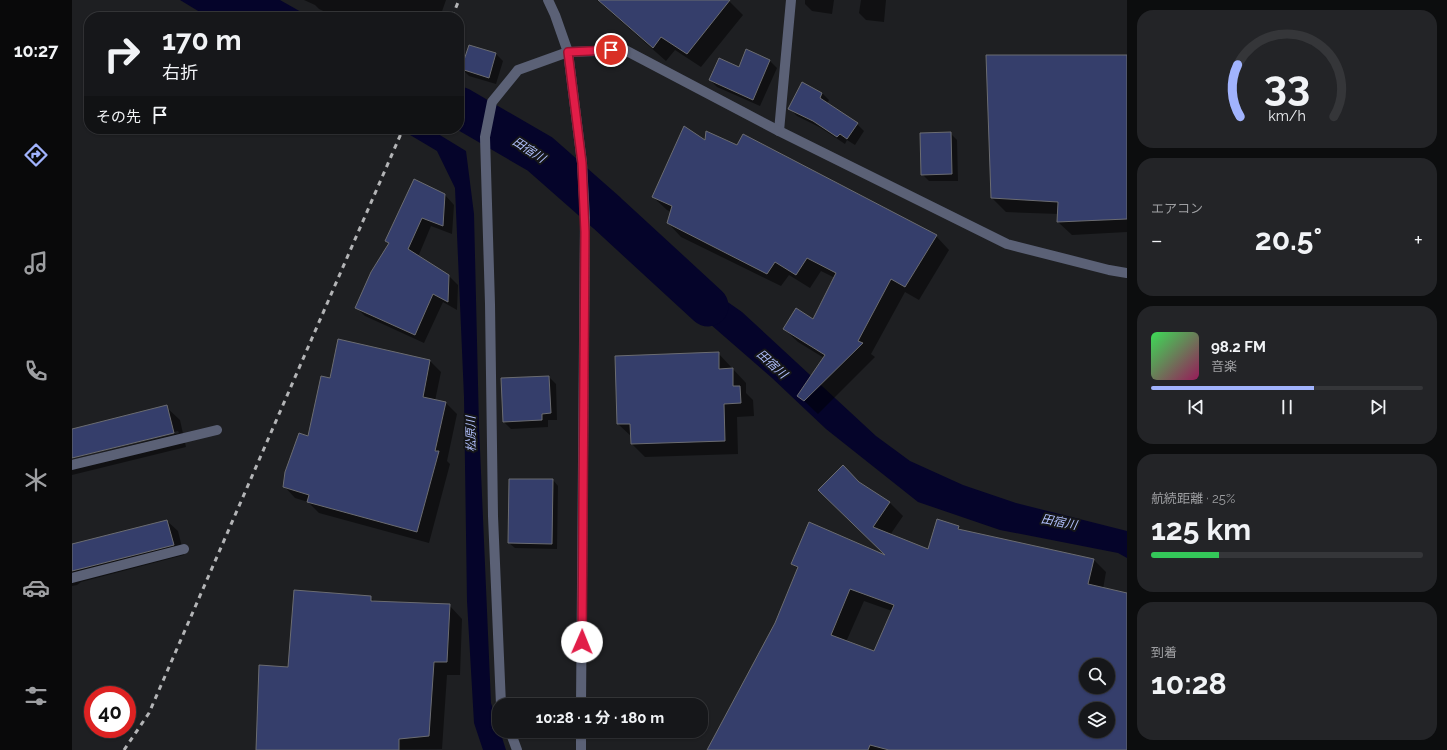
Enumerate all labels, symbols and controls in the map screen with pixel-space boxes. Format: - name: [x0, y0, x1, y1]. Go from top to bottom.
- text: 170 m: [162, 24, 242, 57]
- icon: right: [96, 28, 148, 80]
- pin: [594, 33, 628, 67]
- icon: arrive: [600, 39, 622, 61]
- text: 10:27: [14, 40, 58, 61]
- text: 33: [1264, 61, 1310, 110]
- text: 右折: [162, 62, 198, 83]
- icon: arrive: [149, 104, 171, 126]
- text: その先: [96, 108, 141, 126]
- text: km/h: [1268, 108, 1306, 124]
- water label: 田宿川: [510, 134, 550, 167]
- icon: directions: [22, 141, 50, 169]
- text: エアコン: [1151, 201, 1203, 216]
- text: 20.5°: [1255, 222, 1322, 257]
- text: −: [1151, 227, 1163, 253]
- text: +: [1414, 227, 1423, 253]
- icon: music: [22, 249, 50, 277]
- text: 98.2 FM: [1211, 338, 1266, 356]
- water label: 田宿川: [754, 347, 792, 383]
- icon: phone: [22, 357, 50, 385]
- text: 音楽: [1211, 359, 1237, 374]
- icon: previous: [1185, 396, 1207, 418]
- icon: pause: [1276, 396, 1298, 418]
- icon: next: [1367, 396, 1389, 418]
- water label: 松原川: [464, 414, 478, 452]
- icon: climate: [22, 466, 50, 494]
- text: 航続距離 · 25%: [1151, 491, 1235, 506]
- water label: 田宿川: [1040, 512, 1080, 533]
- text: 125 km: [1151, 512, 1251, 547]
- icon: car: [22, 574, 50, 602]
- position arrow: [561, 621, 603, 663]
- text: 到着: [1151, 645, 1177, 660]
- map controls: [1079, 658, 1115, 738]
- button: search: [1079, 658, 1115, 694]
- text: 10:28: [1151, 666, 1227, 701]
- icon: filters: [22, 682, 50, 710]
- speed limit sign: 40: [84, 686, 136, 738]
- button: layers: [1079, 702, 1115, 738]
- text: 10:28 · 1 分 · 180 m: [536, 709, 664, 727]

